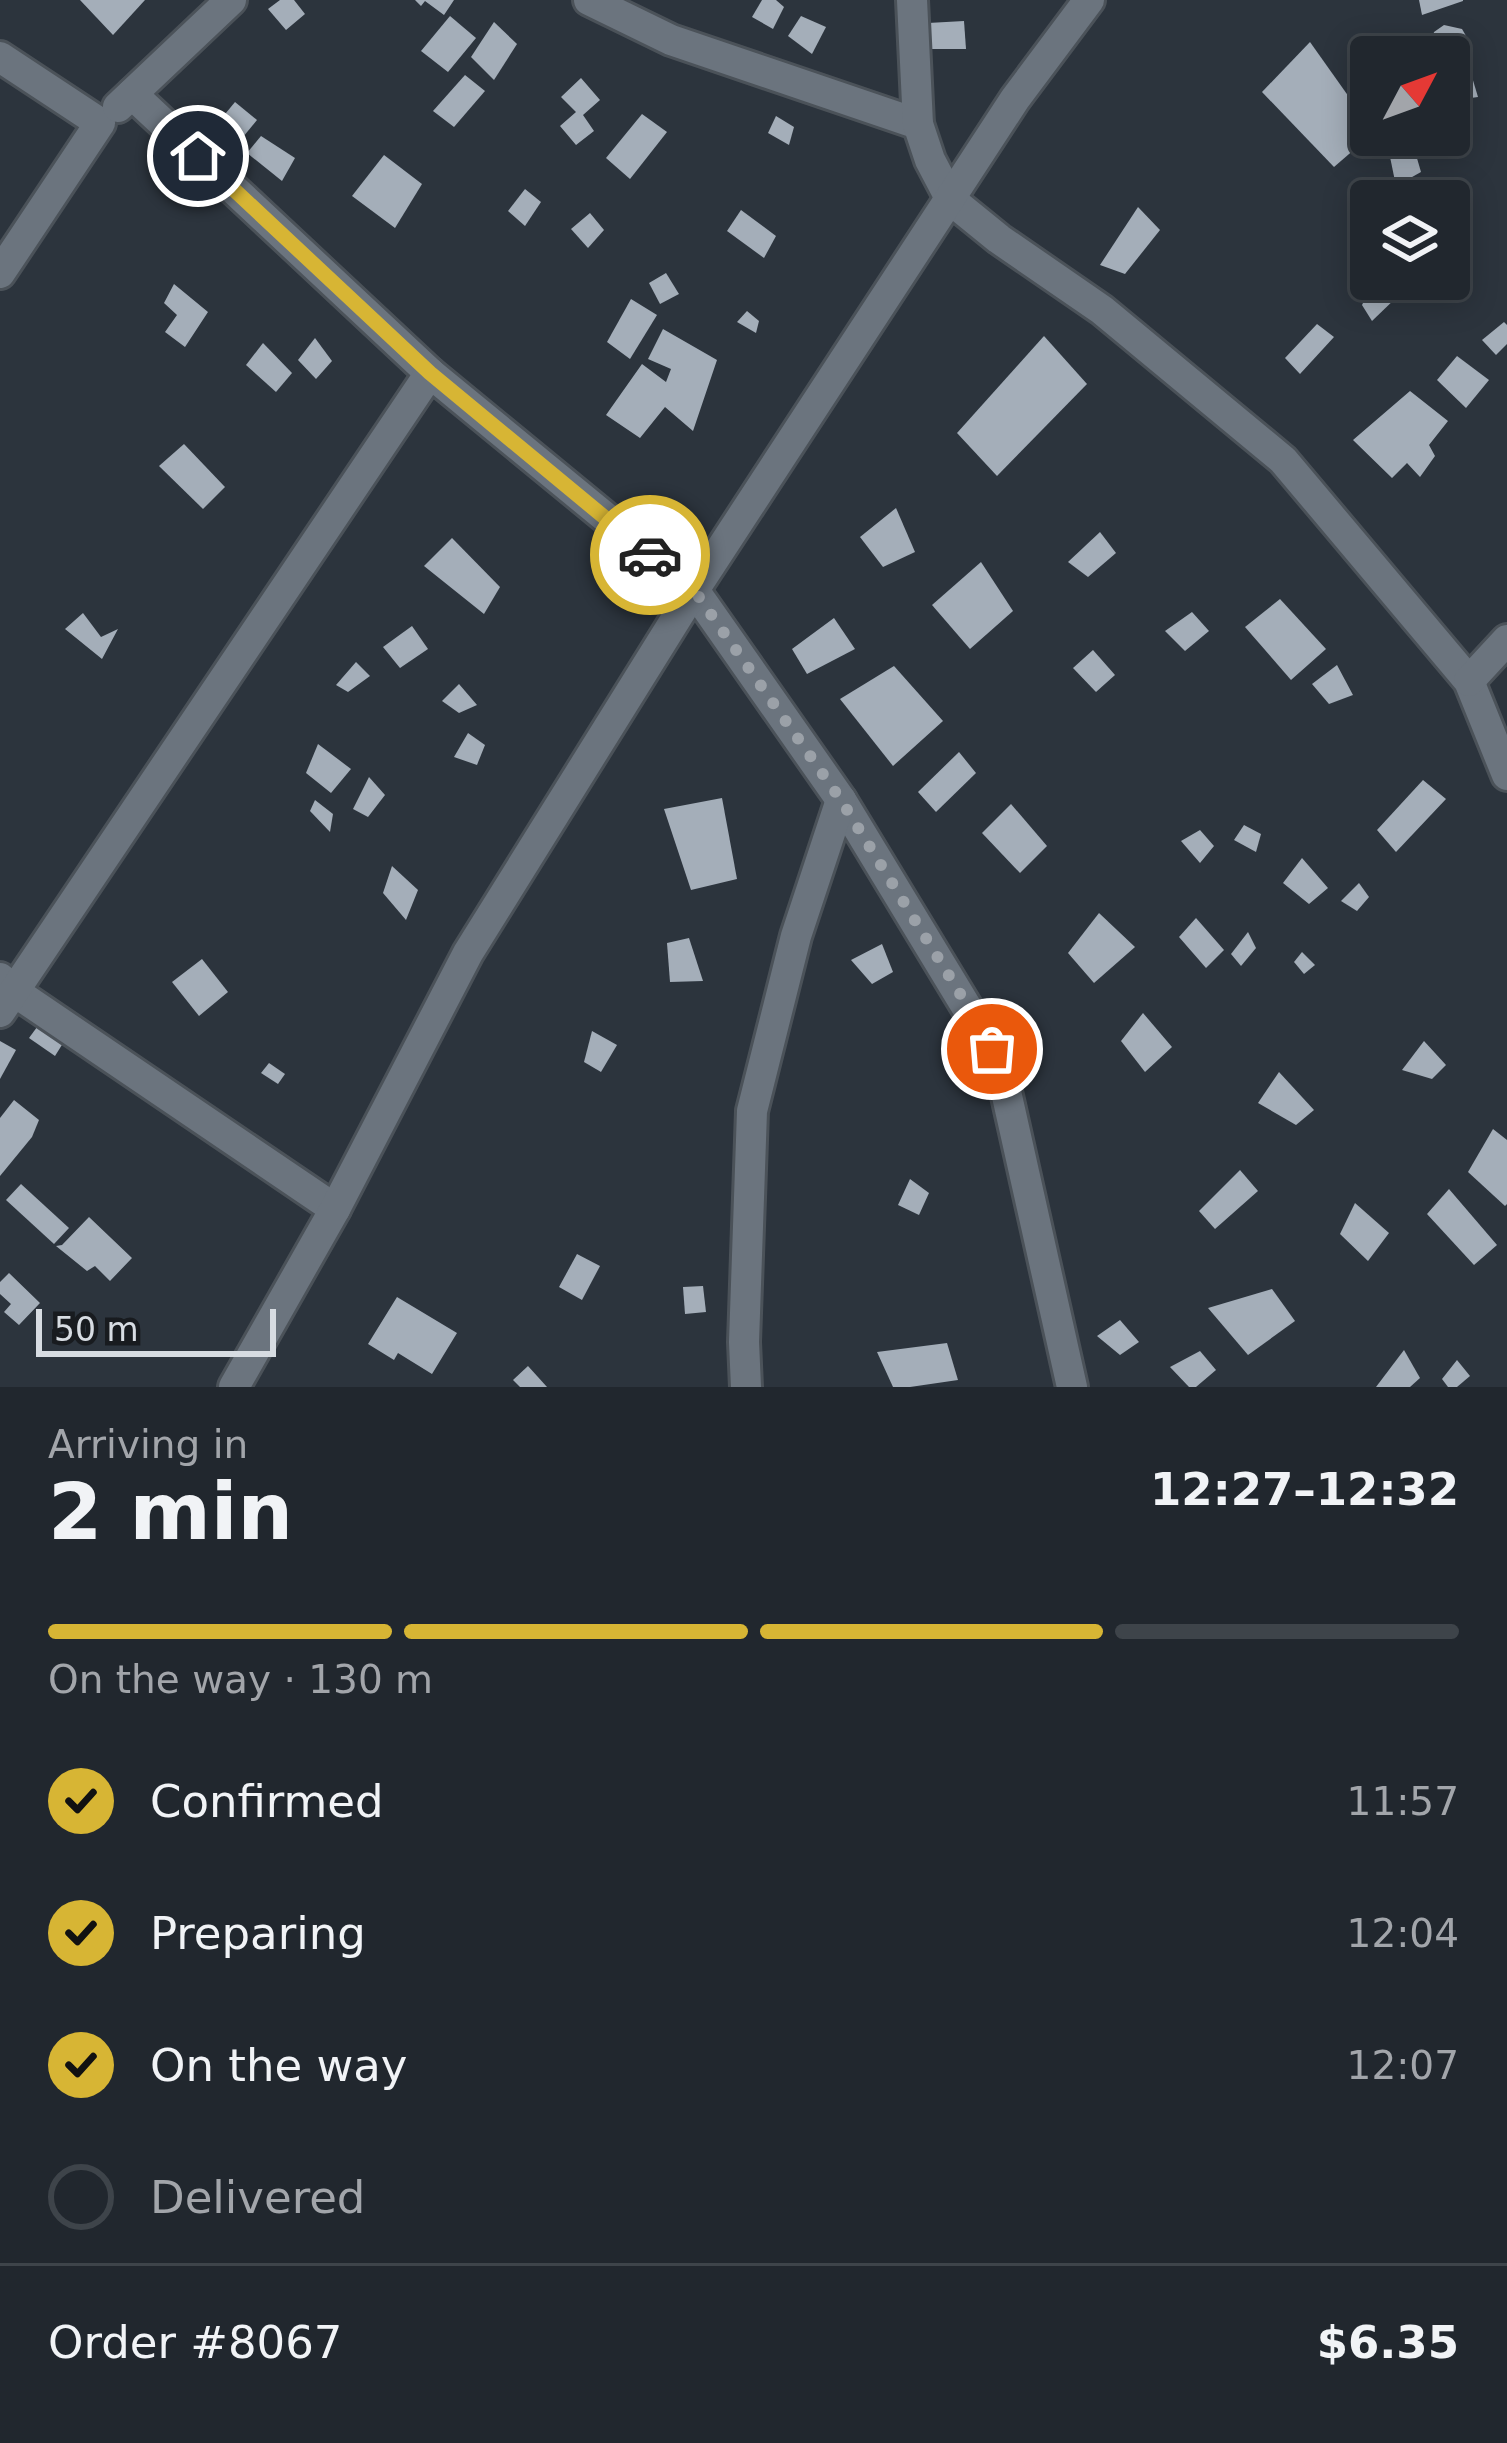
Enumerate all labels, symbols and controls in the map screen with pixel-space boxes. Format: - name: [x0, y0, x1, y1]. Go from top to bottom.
- north arrow: [1350, 36, 1470, 156]
- map controls: [1350, 36, 1470, 300]
- pin: [147, 105, 249, 207]
- icon: home: [165, 123, 231, 189]
- button: layers: [1350, 180, 1470, 300]
- courier: [590, 495, 710, 615]
- icon: car: [617, 522, 683, 588]
- pin: [941, 998, 1043, 1100]
- icon: bag: [959, 1016, 1025, 1082]
- scale bar: [36, 1303, 276, 1356]
- text: 50 m: [54, 1310, 139, 1349]
- text: Arriving in: [48, 1422, 248, 1467]
- text: 12:27–12:32: [1150, 1463, 1459, 1516]
- text: 2 min: [48, 1467, 293, 1557]
- text: On the way · 130 m: [48, 1657, 433, 1702]
- icon: check: [48, 1768, 114, 1834]
- text: Confirmed: [150, 1775, 384, 1828]
- text: 11:57: [1347, 1779, 1459, 1824]
- icon: check: [48, 1900, 114, 1966]
- text: Preparing: [150, 1907, 366, 1960]
- text: 12:04: [1347, 1911, 1459, 1956]
- icon: check: [48, 2032, 114, 2098]
- text: On the way: [150, 2039, 407, 2092]
- text: 12:07: [1347, 2043, 1459, 2088]
- text: Delivered: [150, 2171, 365, 2224]
- text: Order #8067: [48, 2316, 342, 2369]
- text: $6.35: [1317, 2316, 1459, 2369]

